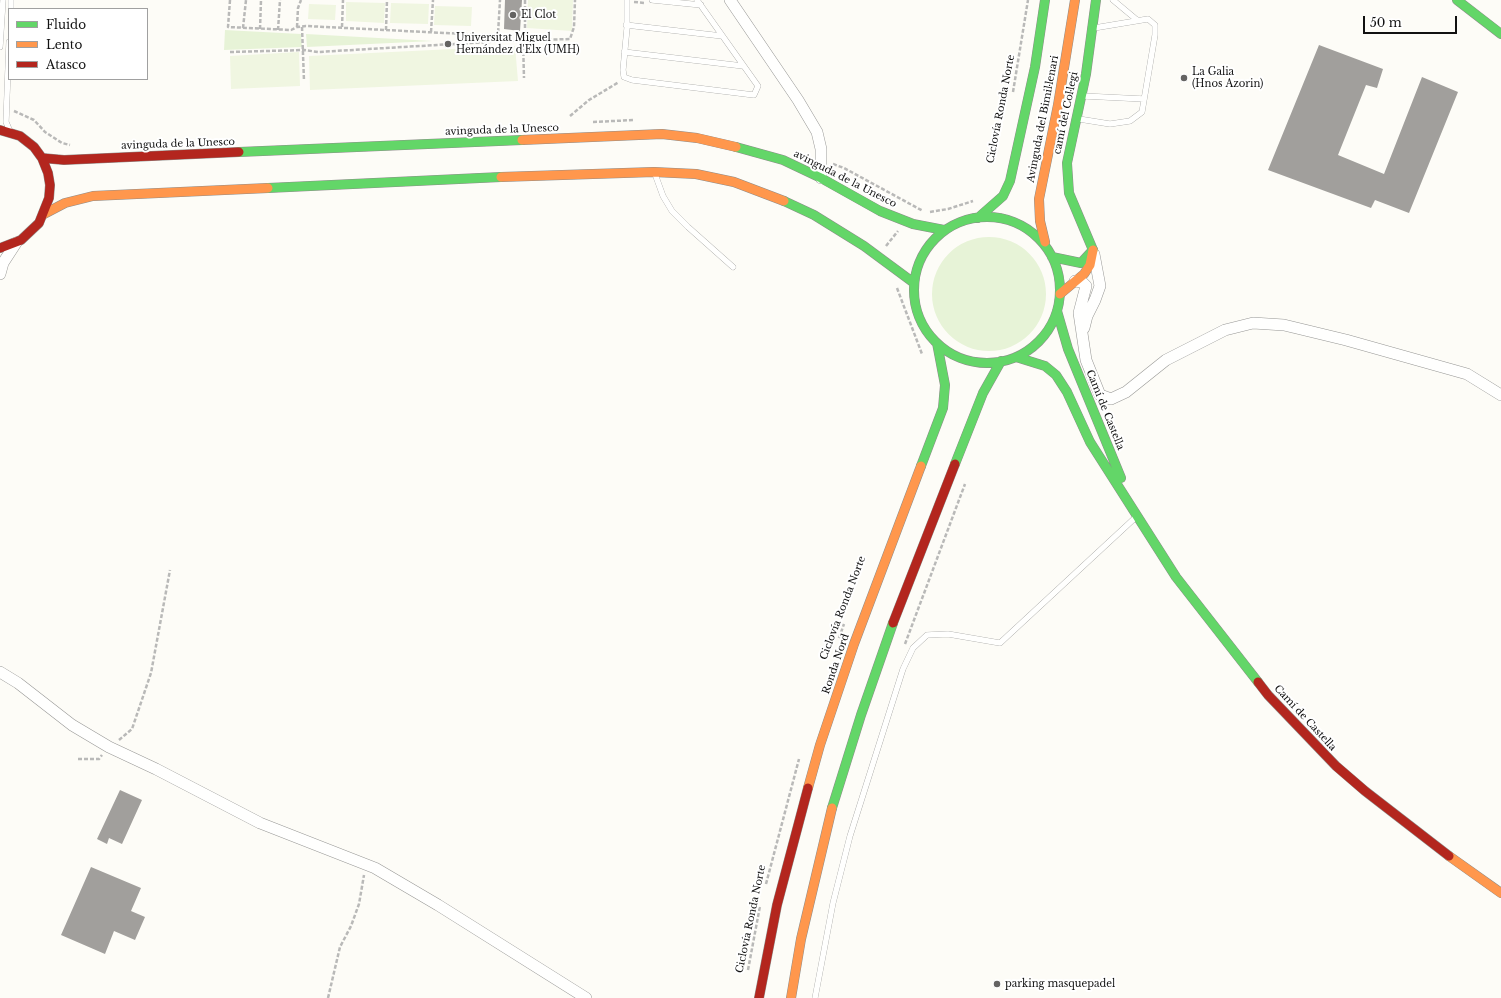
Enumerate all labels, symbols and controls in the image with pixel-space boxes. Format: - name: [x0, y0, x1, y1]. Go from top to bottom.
- legend: [8, 8, 148, 80]
- scale bar: [1365, 8, 1459, 34]
- place label: El Clot: [521, 9, 556, 21]
- marker: El Clot: [508, 10, 518, 20]
- text: 50 m: [1370, 15, 1402, 30]
- text: Fluido: [46, 17, 86, 32]
- place label: Universitat Miguel Hernández d'Elx (UMH): [456, 32, 580, 56]
- text: Lento: [46, 37, 82, 52]
- marker: Universitat Miguel Hernández d'Elx (UMH): [443, 39, 453, 49]
- street label: Ciclovía Ronda Norte: [985, 54, 1017, 164]
- street label: Avinguda del Bimil·lenari: [1025, 54, 1061, 184]
- text: Atasco: [46, 57, 86, 72]
- place label: La Galia (Hnos Azorin): [1192, 66, 1263, 90]
- street label: camí del Col·legi: [1051, 71, 1081, 155]
- marker: La Galia (Hnos Azorin): [1179, 73, 1189, 83]
- street label: avinguda de la Unesco: [445, 122, 559, 138]
- street label: avinguda de la Unesco: [121, 136, 235, 152]
- street label: avinguda de la Unesco: [792, 148, 898, 210]
- street label: Camí de Castella: [1083, 368, 1127, 452]
- street label: Ciclovía Ronda Norte: [818, 554, 868, 662]
- street label: Ronda Nord: [820, 632, 852, 696]
- street label: Camí de Castella: [1271, 683, 1339, 753]
- street label: Ciclovía Ronda Norte: [734, 864, 768, 974]
- place label: parking masquepadel: [1005, 978, 1115, 990]
- marker: parking masquepadel: [992, 979, 1002, 989]

